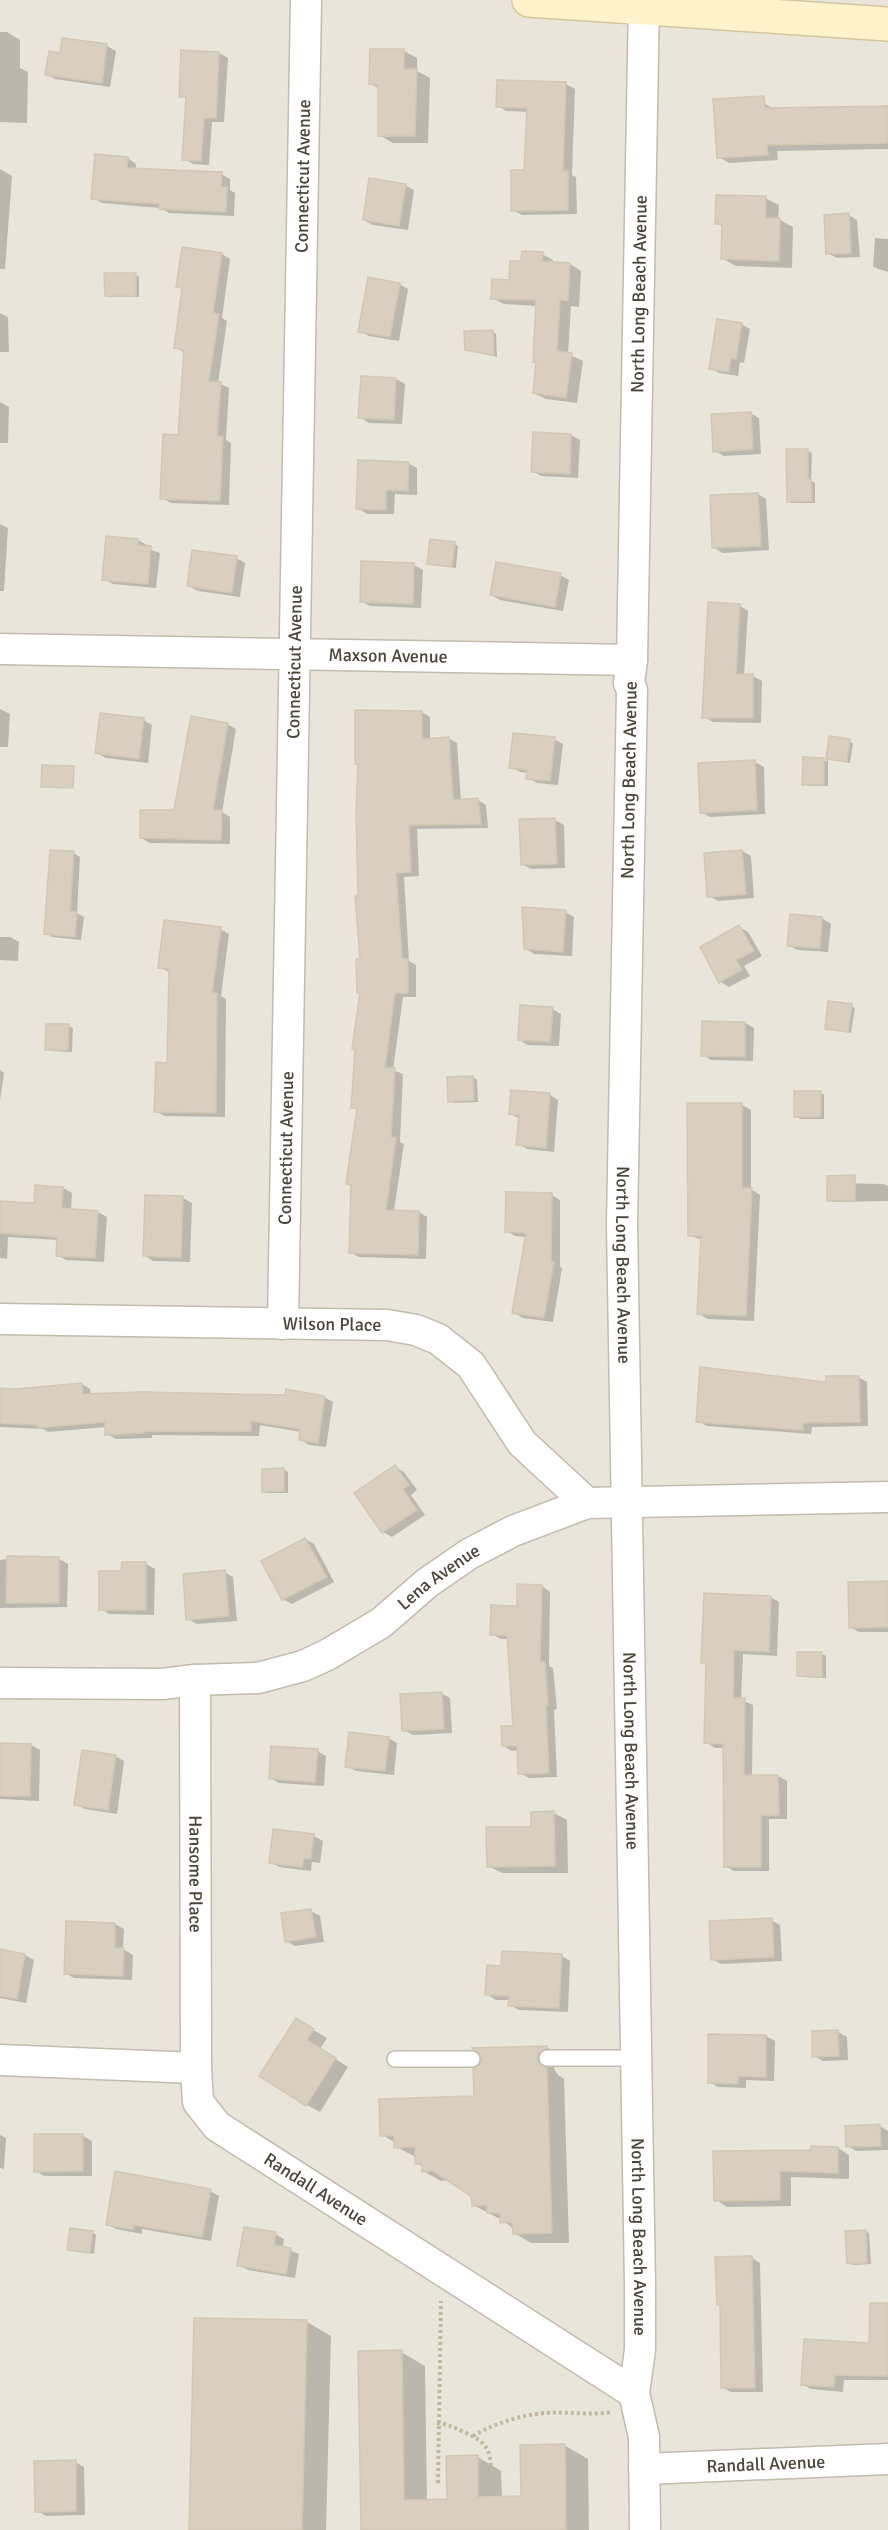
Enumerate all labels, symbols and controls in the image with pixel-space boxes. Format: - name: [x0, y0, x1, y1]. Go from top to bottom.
- street label: Connecticut Avenue: [291, 99, 315, 253]
- street label: North Long Beach Avenue: [626, 195, 652, 393]
- street label: Connecticut Avenue: [282, 585, 307, 739]
- street label: Maxson Avenue: [328, 644, 448, 668]
- street label: North Long Beach Avenue: [616, 681, 642, 879]
- street label: Connecticut Avenue: [274, 1071, 298, 1225]
- street label: North Long Beach Avenue: [611, 1166, 635, 1364]
- street label: Wilson Place: [283, 1312, 381, 1336]
- street label: Lena Avenue: [393, 1539, 483, 1615]
- street label: North Long Beach Avenue: [618, 1652, 644, 1850]
- street label: Hansome Place: [184, 1815, 207, 1933]
- street label: North Long Beach Avenue: [627, 2138, 651, 2336]
- street label: Randall Avenue: [260, 2148, 372, 2231]
- street label: Randall Avenue: [706, 2451, 826, 2477]

